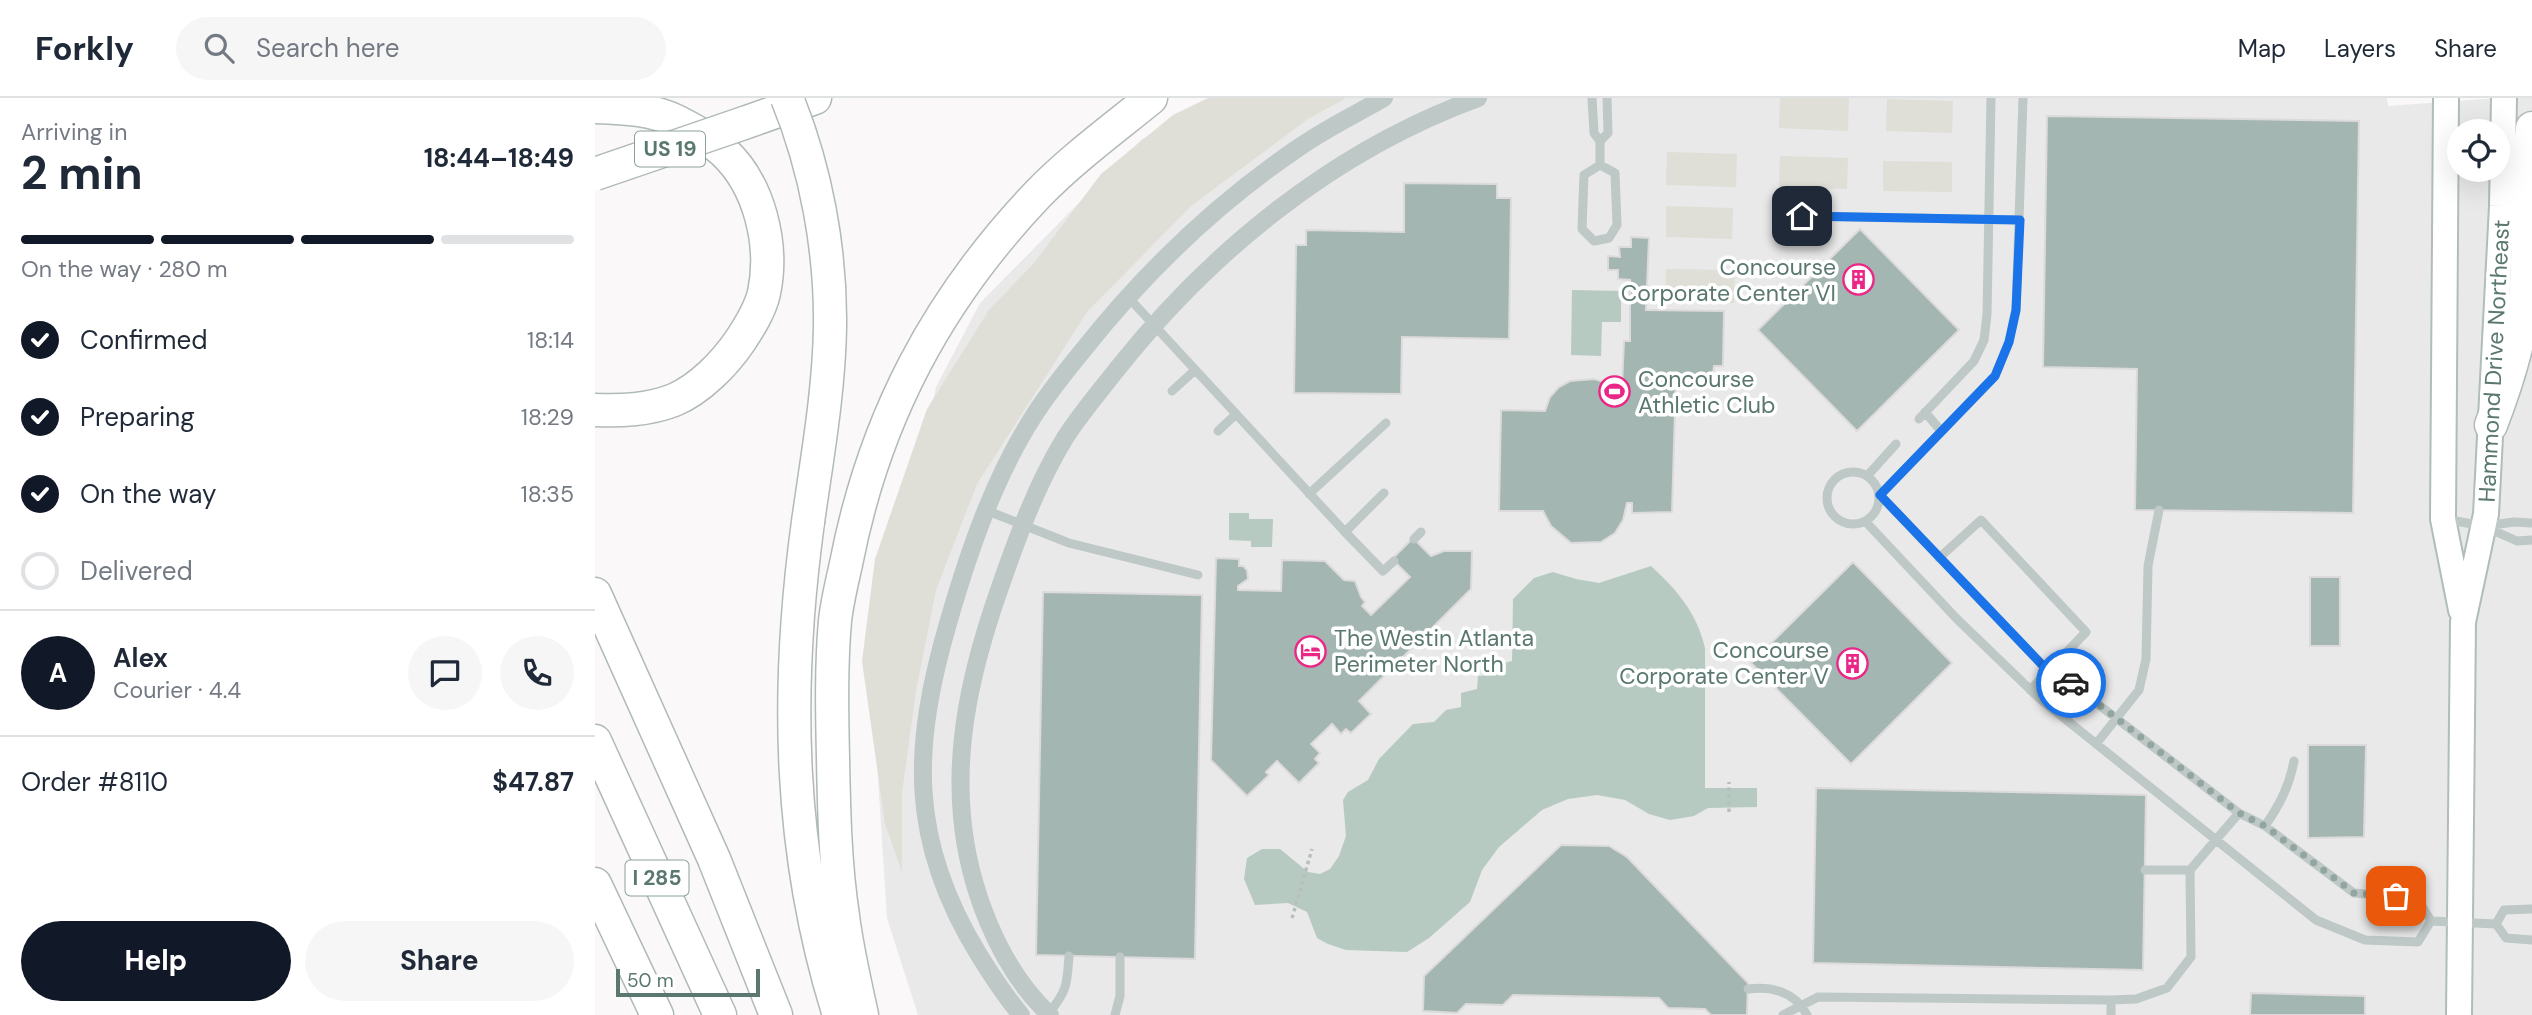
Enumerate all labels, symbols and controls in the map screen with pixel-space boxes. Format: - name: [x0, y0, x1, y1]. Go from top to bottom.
- search box: [176, 17, 666, 80]
- text: Forkly: [35, 27, 134, 70]
- icon: search: [200, 29, 238, 67]
- text: Search here: [256, 31, 399, 65]
- text: Map: [2238, 33, 2286, 64]
- text: Layers: [2324, 33, 2396, 64]
- text: Share: [2434, 33, 2497, 64]
- text: Arriving in: [21, 117, 127, 147]
- map controls: [2447, 119, 2510, 182]
- button: locate: [2447, 119, 2510, 182]
- road number: US 19: [635, 132, 705, 166]
- text: 18:44–18:49: [424, 141, 574, 175]
- text: 2 min: [21, 143, 143, 203]
- pin: [1772, 186, 1832, 246]
- icon: home: [1783, 197, 1821, 235]
- street label: Hammond Drive Northeast: [2472, 219, 2516, 503]
- place label: Concourse Corporate Center VI: [1621, 252, 1836, 308]
- text: On the way · 280 m: [21, 254, 228, 284]
- building icon: Concourse Corporate Center VI: [1842, 263, 1876, 297]
- icon: check: [21, 321, 59, 359]
- text: Confirmed: [80, 323, 207, 357]
- text: 18:14: [527, 325, 574, 355]
- place label: Concourse Athletic Club: [1638, 364, 1775, 420]
- sports icon: Concourse Athletic Club: [1598, 375, 1632, 409]
- icon: check: [21, 398, 59, 436]
- text: Preparing: [80, 400, 195, 434]
- text: 18:29: [521, 402, 574, 432]
- icon: check: [21, 475, 59, 513]
- text: On the way: [80, 477, 216, 511]
- text: 18:35: [521, 479, 574, 509]
- text: Delivered: [80, 554, 193, 588]
- place label: The Westin Atlanta Perimeter North: [1334, 623, 1534, 679]
- hotel icon: The Westin Atlanta Perimeter North: [1294, 634, 1328, 668]
- place label: Concourse Corporate Center V: [1619, 635, 1829, 691]
- button: chat: [408, 636, 482, 710]
- button: phone: [500, 636, 574, 710]
- text: Alex: [113, 641, 168, 675]
- building icon: Concourse Corporate Center V: [1835, 646, 1869, 680]
- courier: [2036, 648, 2106, 718]
- text: A: [49, 656, 67, 690]
- icon: car: [2052, 664, 2090, 702]
- text: Courier · 4.4: [113, 675, 241, 705]
- text: Order #8110: [21, 765, 168, 799]
- text: $47.87: [492, 765, 574, 799]
- road number: I 285: [626, 860, 689, 896]
- pin: [2366, 866, 2426, 926]
- icon: bag: [2377, 877, 2415, 915]
- button: Help: [21, 921, 291, 1001]
- button: Share: [305, 921, 574, 1001]
- scale bar: [616, 966, 759, 998]
- text: 50 m: [627, 968, 674, 993]

